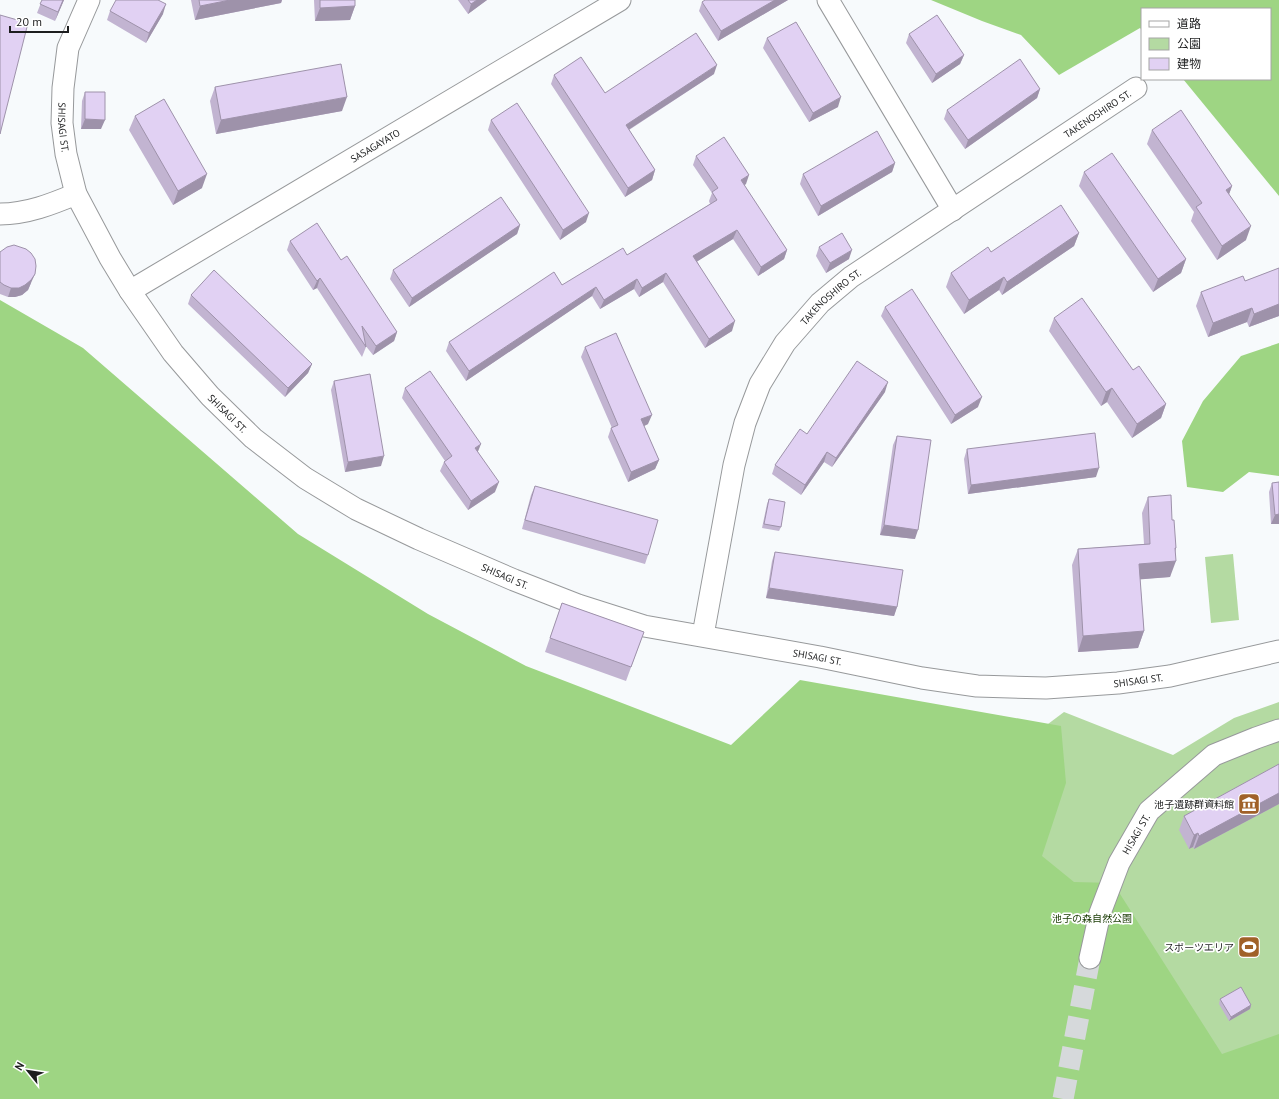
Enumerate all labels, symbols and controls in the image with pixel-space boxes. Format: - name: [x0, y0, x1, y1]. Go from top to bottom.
- scale bar: [10, 8, 68, 34]
- legend: [1141, 8, 1271, 80]
- text: 20 m: [16, 14, 42, 29]
- text: 道路: [1177, 16, 1201, 31]
- text: 公園: [1177, 36, 1201, 51]
- text: 建物: [1177, 56, 1201, 71]
- street label: TAKENOSHIRO ST.: [1061, 87, 1133, 141]
- street label: SHISAGI ST.: [56, 102, 72, 153]
- street label: SASAGAYATO: [348, 126, 402, 165]
- street label: TAKENOSHIRO ST.: [797, 266, 863, 328]
- street label: SHISAGI ST.: [205, 391, 250, 435]
- street label: SHISAGI ST.: [479, 560, 530, 591]
- street label: SHISAGI ST.: [792, 646, 843, 668]
- street label: SHISAGI ST.: [1113, 671, 1164, 690]
- museum icon: 池子遺跡群資料館: [1236, 791, 1262, 817]
- place label: 池子遺跡群資料館: [1154, 798, 1234, 811]
- street label: HISAGI ST.: [1119, 812, 1152, 856]
- park label: 池子の森自然公園: [1052, 912, 1132, 925]
- sports icon: スポーツエリア: [1236, 934, 1262, 960]
- place label: スポーツエリア: [1164, 941, 1234, 954]
- north arrow: [8, 1051, 48, 1091]
- text: N: [11, 1059, 27, 1073]

